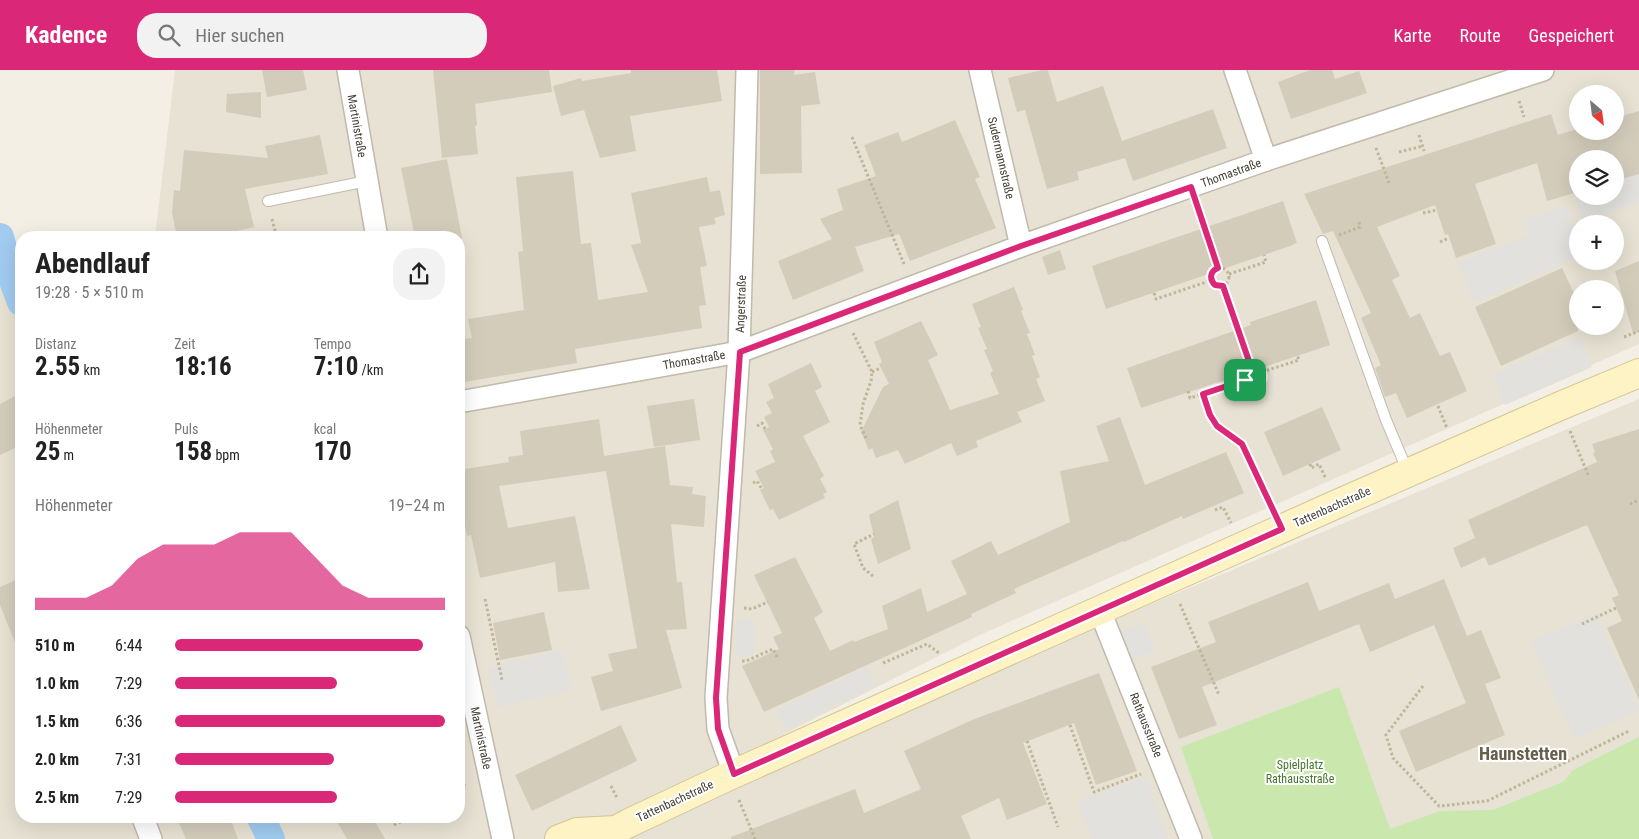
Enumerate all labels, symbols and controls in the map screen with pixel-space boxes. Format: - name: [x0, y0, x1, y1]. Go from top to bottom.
- search box: [137, 13, 487, 58]
- text: Kadence: [25, 21, 107, 49]
- icon: search: [155, 21, 183, 49]
- text: Hier suchen: [195, 24, 284, 47]
- text: Karte: [1393, 25, 1432, 46]
- text: Route: [1460, 25, 1501, 46]
- text: Gespeichert: [1529, 25, 1614, 46]
- north arrow: [1569, 85, 1624, 140]
- map controls: [1569, 85, 1624, 335]
- street label: Martinistraße: [345, 93, 369, 159]
- street label: Sudermannstraße: [985, 116, 1017, 201]
- button: layers: [1569, 150, 1624, 205]
- street label: Thomastraße: [1199, 156, 1263, 190]
- button: +: [1569, 215, 1624, 270]
- text: Abendlauf: [35, 247, 150, 280]
- button: share: [393, 248, 445, 300]
- street label: Angerstraße: [733, 274, 749, 333]
- button: −: [1569, 280, 1624, 335]
- text: 19:28 · 5 × 510 m: [35, 283, 144, 302]
- text: Distanz: [35, 336, 76, 352]
- text: Zeit: [174, 336, 195, 352]
- text: Tempo: [314, 336, 351, 352]
- street label: Thomastraße: [662, 348, 727, 372]
- text: 2.55: [35, 352, 80, 381]
- text: 18:16: [174, 352, 232, 381]
- text: 7:10: [314, 352, 358, 381]
- pin: [1224, 359, 1266, 401]
- text: km: [80, 362, 100, 378]
- text: /km: [358, 362, 384, 378]
- icon: arrive: [1231, 366, 1259, 394]
- text: Höhenmeter: [35, 421, 103, 437]
- text: Puls: [174, 421, 198, 437]
- text: kcal: [314, 421, 336, 437]
- text: 25: [35, 437, 60, 466]
- text: 158: [174, 437, 212, 466]
- text: 170: [314, 437, 352, 466]
- text: m: [60, 447, 74, 463]
- text: bpm: [212, 447, 240, 463]
- street label: Tattenbachstraße: [1291, 484, 1373, 530]
- text: Höhenmeter: [35, 496, 113, 515]
- text: 19–24 m: [389, 496, 445, 515]
- text: 510 m: [35, 636, 75, 655]
- text: 6:44: [115, 636, 142, 655]
- text: 1.0 km: [35, 674, 79, 693]
- text: 7:29: [115, 674, 142, 693]
- street label: Rathausstraße: [1127, 691, 1165, 760]
- street label: Martinistraße: [468, 705, 495, 771]
- text: 1.5 km: [35, 712, 79, 731]
- text: 6:36: [115, 712, 142, 731]
- district label: Haunstetten: [1479, 743, 1567, 764]
- text: 2.0 km: [35, 750, 79, 769]
- text: 7:31: [115, 750, 142, 769]
- park label: Spielplatz Rathausstraße: [1266, 758, 1335, 786]
- street label: Tattenbachstraße: [634, 777, 716, 825]
- text: 2.5 km: [35, 788, 79, 807]
- text: 7:29: [115, 788, 142, 807]

